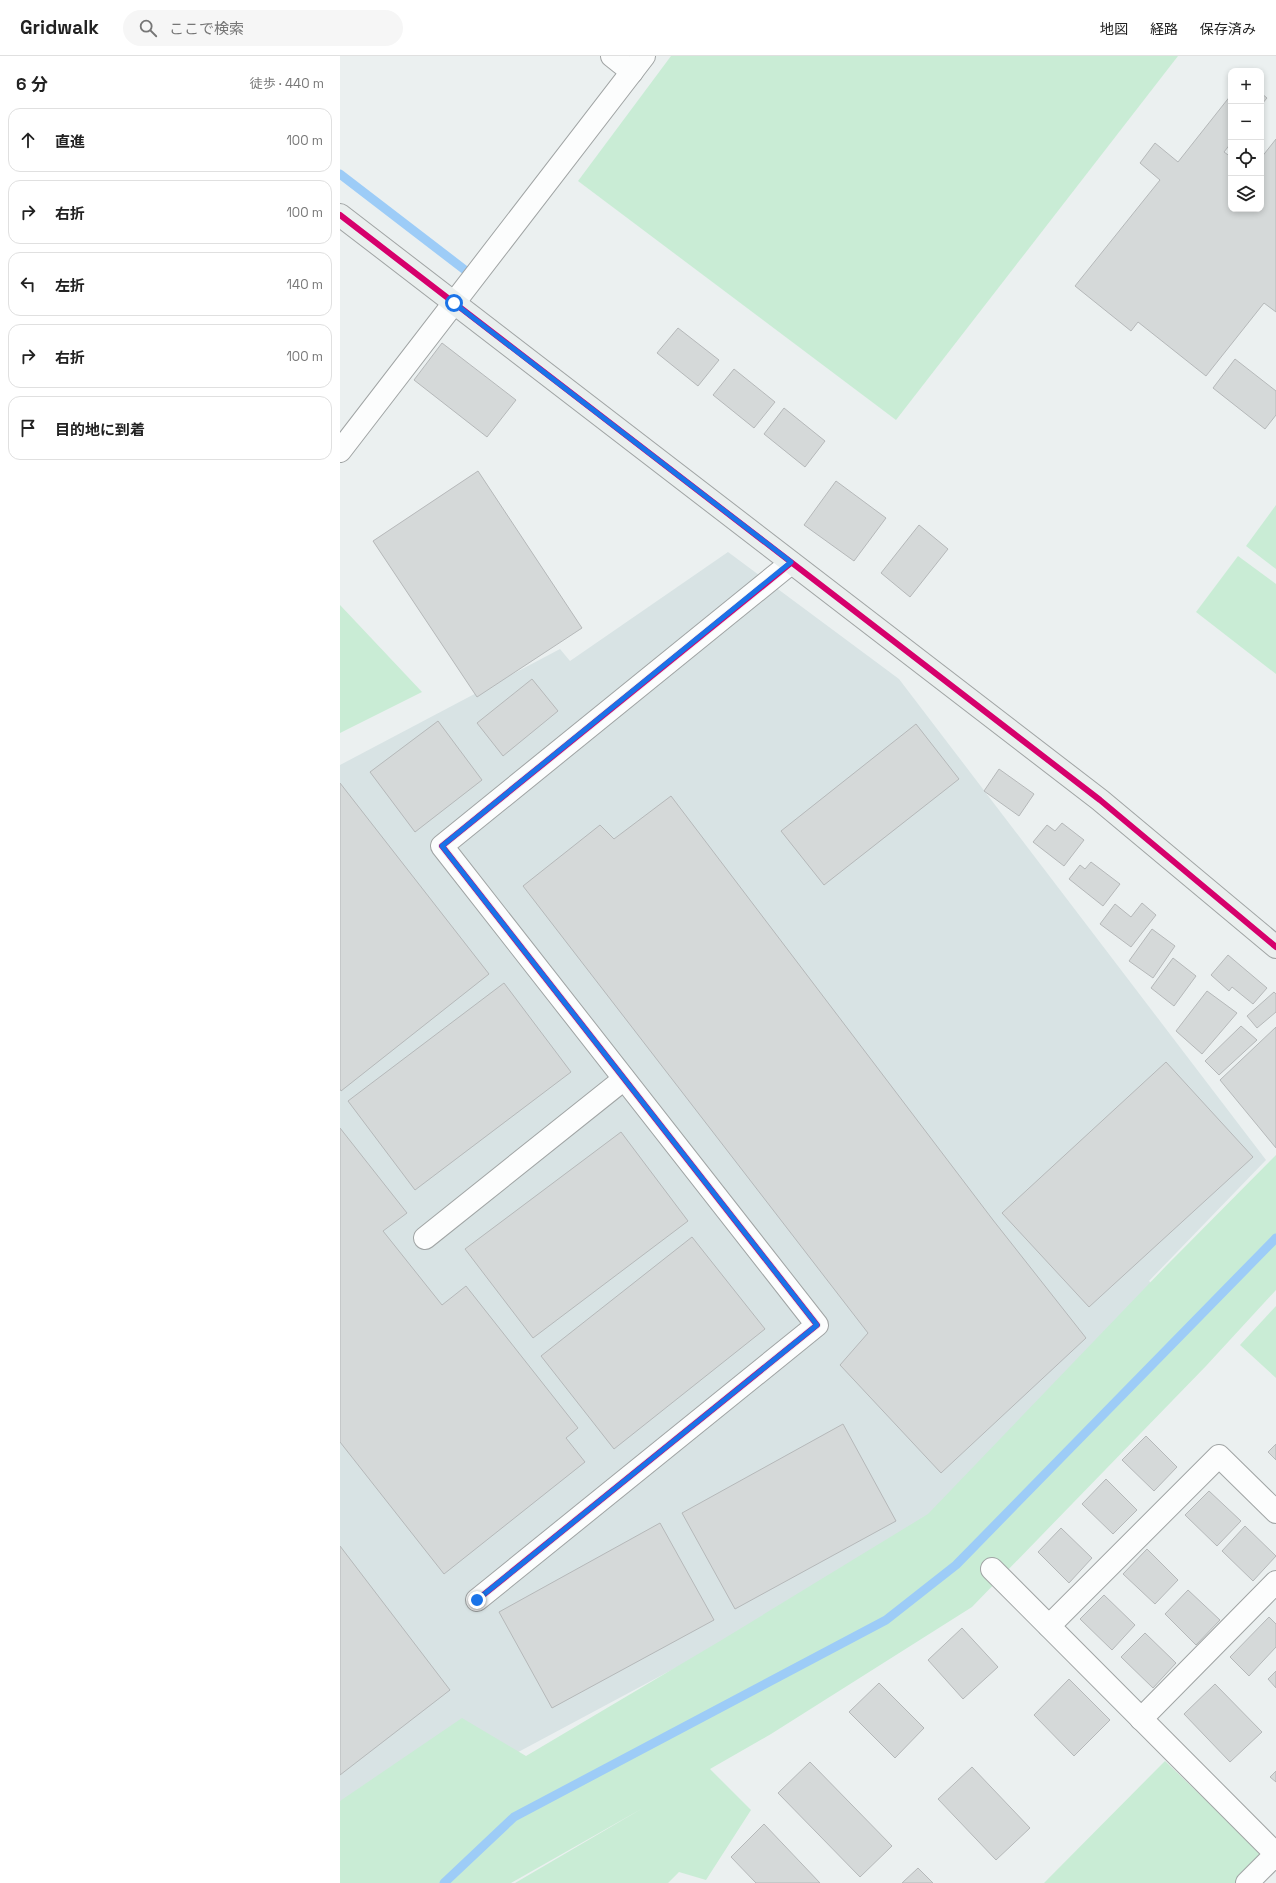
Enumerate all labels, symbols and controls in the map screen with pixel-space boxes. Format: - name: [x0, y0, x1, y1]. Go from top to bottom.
- search box: [123, 10, 403, 46]
- text: Gridwalk: [20, 15, 99, 40]
- icon: search: [137, 17, 159, 39]
- text: ここで検索: [169, 19, 244, 38]
- text: 地図: [1100, 20, 1128, 38]
- text: 経路: [1150, 20, 1178, 38]
- text: 保存済み: [1200, 20, 1256, 38]
- map controls: [1228, 68, 1264, 212]
- button: +: [1228, 68, 1264, 104]
- text: 6 分: [16, 73, 48, 95]
- text: 徒歩 · 440 m: [250, 75, 324, 92]
- button: −: [1228, 104, 1264, 140]
- icon: ahead: [17, 129, 39, 151]
- text: 直進: [55, 132, 85, 151]
- text: 100 m: [286, 132, 323, 149]
- button: locate: [1228, 140, 1264, 176]
- button: layers: [1228, 176, 1264, 212]
- icon: right: [17, 201, 39, 223]
- text: 右折: [55, 204, 85, 223]
- text: 100 m: [286, 204, 323, 221]
- icon: left: [17, 273, 39, 295]
- text: 左折: [55, 276, 85, 295]
- text: 140 m: [287, 276, 323, 293]
- route start: [445, 294, 463, 312]
- icon: right: [17, 345, 39, 367]
- text: 右折: [55, 348, 85, 367]
- text: 100 m: [286, 348, 323, 365]
- icon: arrive: [17, 417, 39, 439]
- text: 目的地に到着: [55, 420, 145, 439]
- route end: [468, 1591, 486, 1609]

